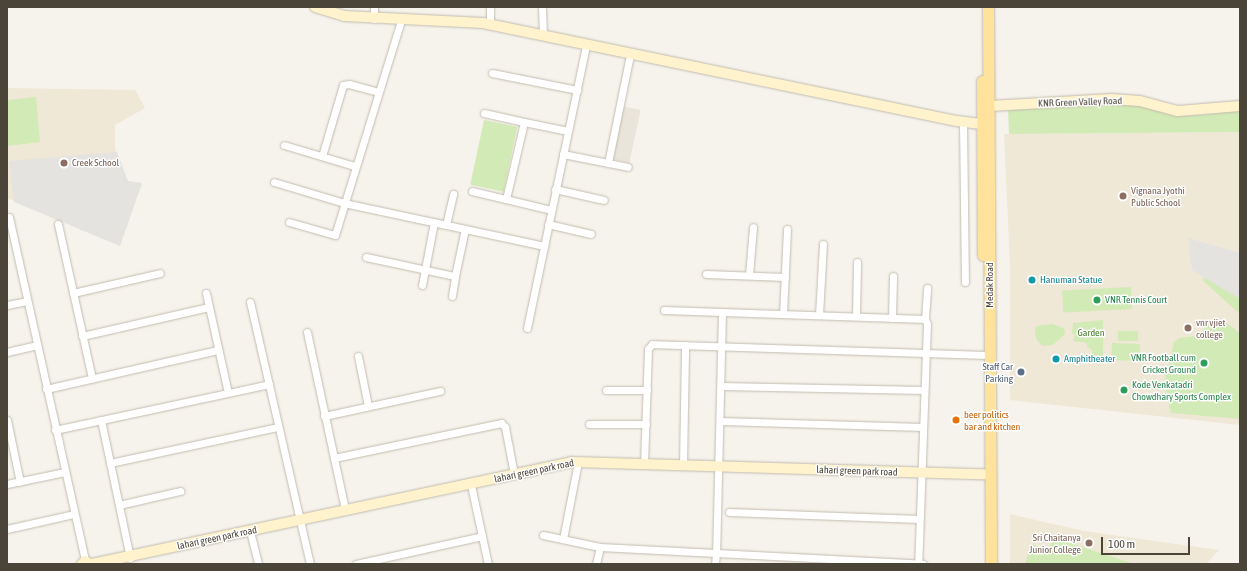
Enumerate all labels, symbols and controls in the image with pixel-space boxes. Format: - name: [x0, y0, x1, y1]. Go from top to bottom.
- street label: KNR Green Valley Road: [1038, 95, 1122, 109]
- place label: Creek School: [72, 157, 119, 169]
- marker: Creek School: [59, 158, 69, 168]
- place label: Vignana Jyothi Public School: [1131, 184, 1185, 208]
- marker: Vignana Jyothi Public School: [1118, 191, 1128, 201]
- street label: Medak Road: [984, 262, 996, 308]
- place label: Hanuman Statue: [1040, 274, 1102, 286]
- marker: Hanuman Statue: [1027, 275, 1037, 285]
- place label: VNR Tennis Court: [1105, 294, 1167, 306]
- marker: VNR Tennis Court: [1092, 295, 1102, 305]
- place label: vnr vjiet college: [1196, 316, 1225, 340]
- marker: vnr vjiet college: [1183, 323, 1193, 333]
- park label: Garden: [1077, 327, 1105, 339]
- place label: VNR Football cum Cricket Ground: [1131, 351, 1196, 374]
- place label: Amphitheater: [1064, 353, 1115, 365]
- marker: Amphitheater: [1051, 354, 1061, 364]
- marker: VNR Football cum Cricket Ground: [1199, 358, 1209, 368]
- place label: Staff Car Parking: [982, 360, 1013, 384]
- marker: Staff Car Parking: [1016, 367, 1026, 377]
- place label: Kode Venkatadri Chowdhary Sports Complex: [1132, 378, 1231, 402]
- marker: Kode Venkatadri Chowdhary Sports Complex: [1119, 385, 1129, 395]
- place label: beer politics bar and kitchen: [964, 408, 1020, 432]
- marker: beer politics bar and kitchen: [951, 415, 961, 425]
- street label: lahari green park road: [493, 457, 575, 485]
- street label: lahari green park road: [816, 464, 898, 478]
- street label: lahari green park road: [176, 524, 258, 552]
- scale bar: [1103, 529, 1192, 555]
- place label: Sri Chaitanya Junior College: [1029, 531, 1081, 554]
- text: 100 m: [1108, 537, 1135, 551]
- marker: Sri Chaitanya Junior College: [1084, 538, 1094, 548]

